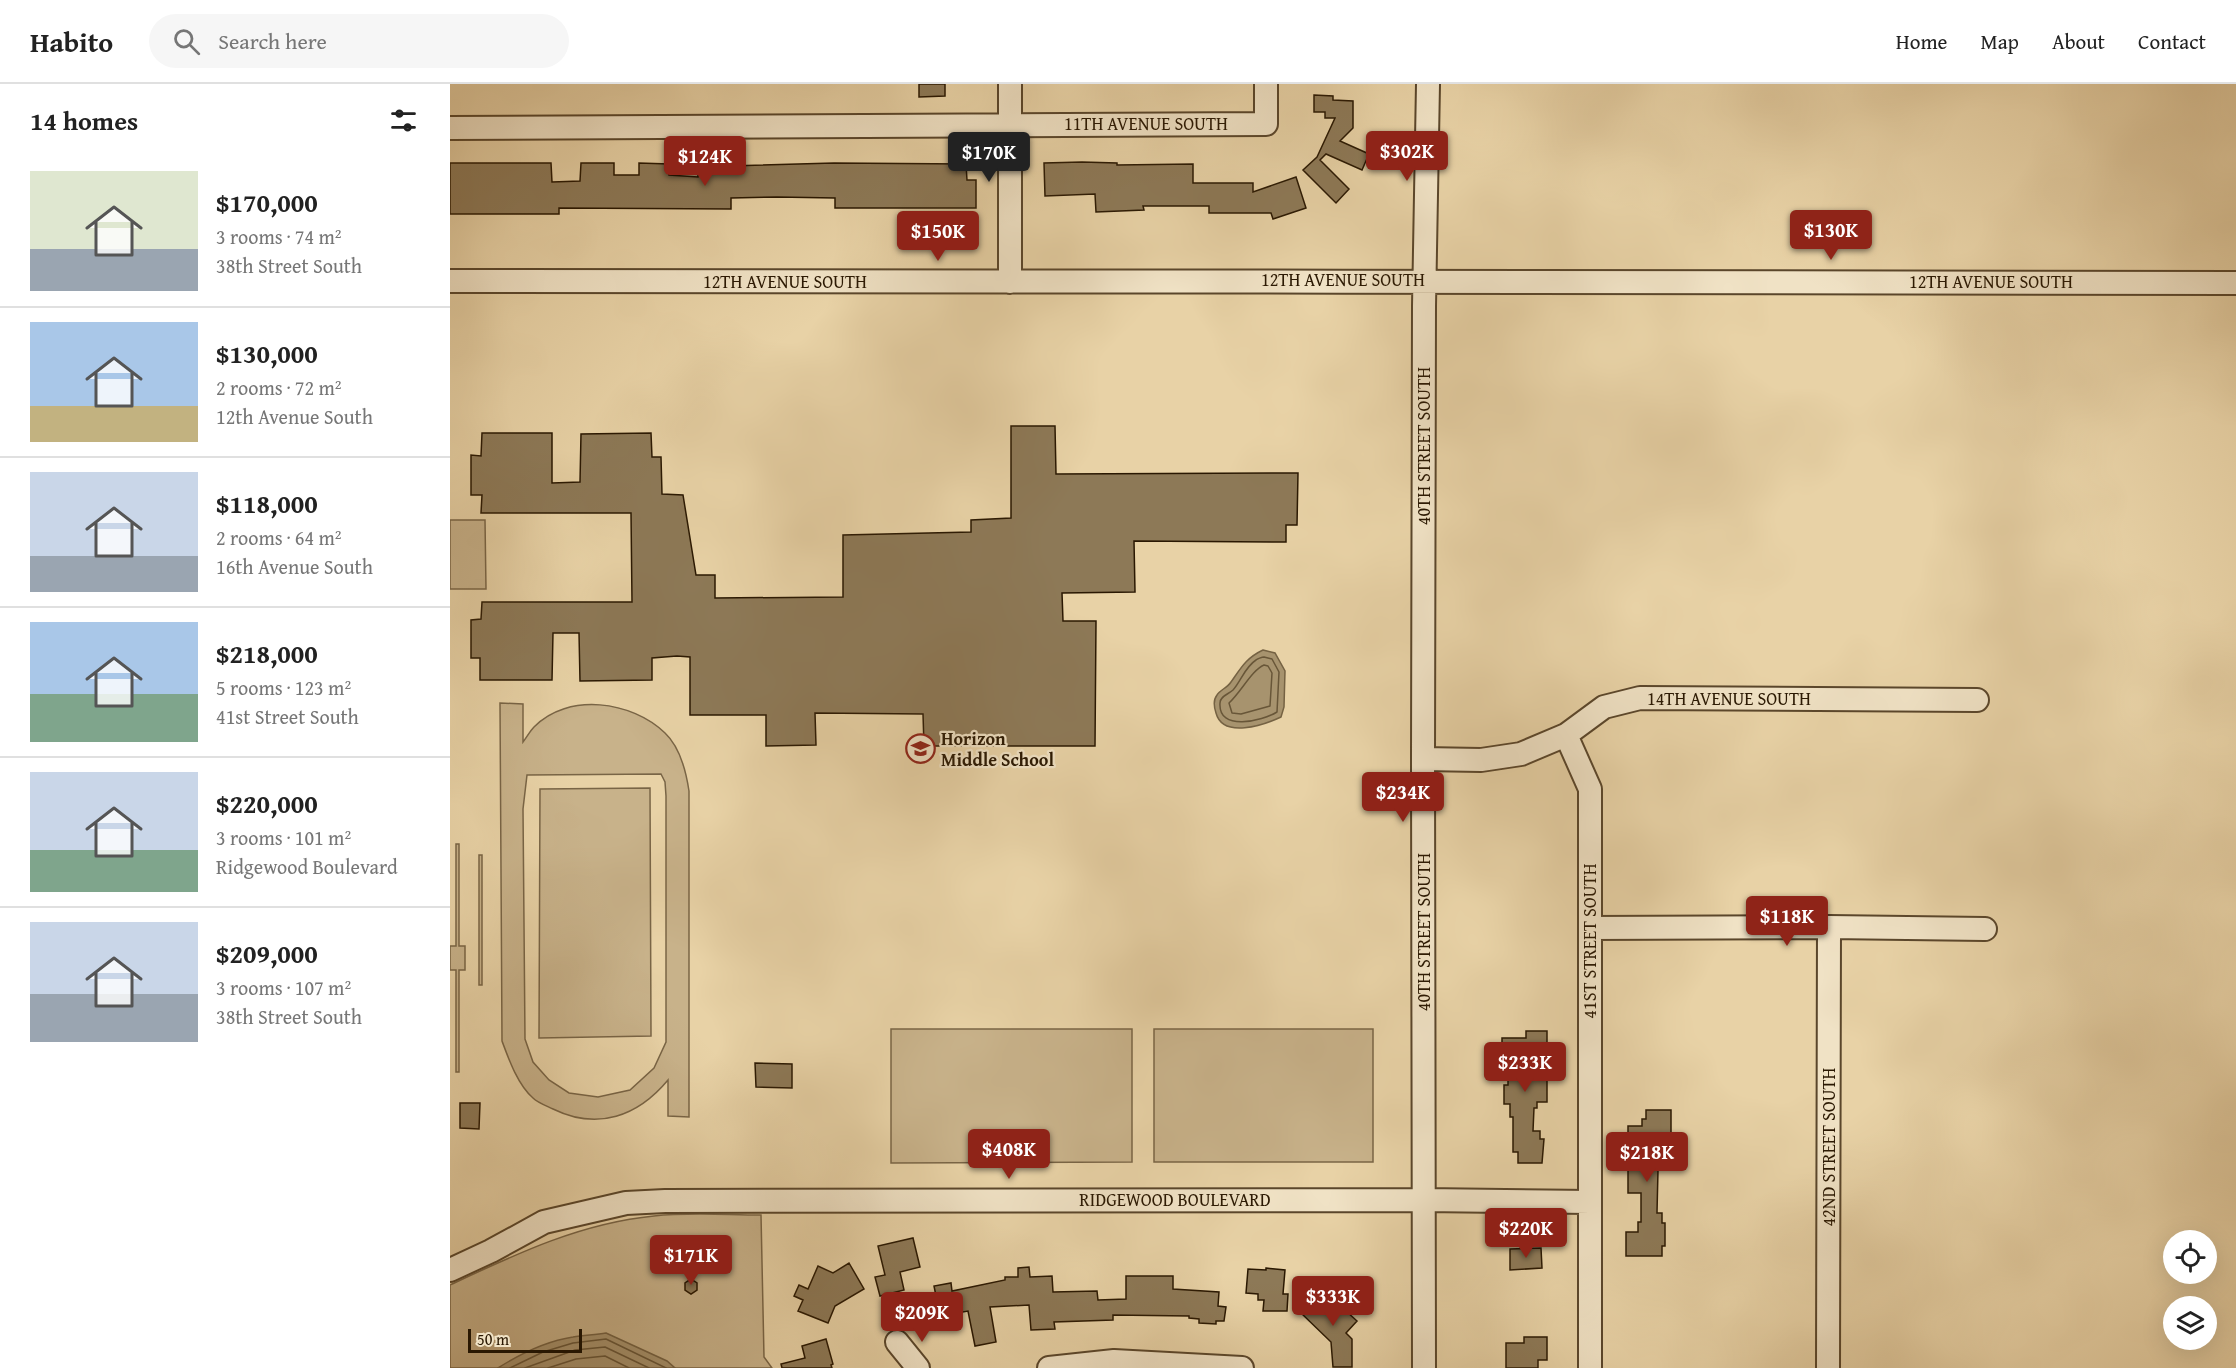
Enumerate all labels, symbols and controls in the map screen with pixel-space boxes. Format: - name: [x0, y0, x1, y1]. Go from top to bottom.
- search box: [149, 14, 569, 68]
- text: Habito: [30, 21, 113, 62]
- icon: search: [170, 25, 203, 58]
- text: Search here: [218, 25, 327, 57]
- text: Home: [1896, 26, 1947, 57]
- text: Map: [1980, 26, 2019, 57]
- text: About: [2052, 26, 2105, 57]
- text: Contact: [2138, 26, 2206, 57]
- text: 14 homes: [30, 101, 138, 140]
- icon: filters: [387, 104, 420, 137]
- street label: 11TH AVENUE SOUTH: [1064, 110, 1228, 137]
- pin: $302K: [1365, 131, 1449, 182]
- pin: $170K: [947, 132, 1031, 183]
- pin: $124K: [663, 136, 747, 187]
- text: $302K: [1380, 136, 1434, 165]
- text: $170K: [962, 137, 1016, 166]
- text: $124K: [678, 141, 732, 170]
- text: $170,000: [216, 183, 318, 222]
- icon: home: [78, 195, 150, 267]
- pin: $130K: [1789, 210, 1873, 261]
- pin: $150K: [896, 211, 980, 262]
- text: $130K: [1804, 215, 1858, 244]
- text: $150K: [911, 216, 965, 245]
- text: 3 rooms · 74 m²: [216, 222, 342, 251]
- text: 38th Street South: [216, 251, 362, 280]
- street label: 12TH AVENUE SOUTH: [1261, 266, 1425, 293]
- street label: 12TH AVENUE SOUTH: [703, 268, 867, 295]
- street label: 12TH AVENUE SOUTH: [1909, 268, 2073, 295]
- text: $130,000: [216, 334, 318, 373]
- icon: home: [78, 346, 150, 418]
- street label: 40TH STREET SOUTH: [1410, 367, 1437, 525]
- text: 2 rooms · 72 m²: [216, 373, 342, 402]
- text: 12th Avenue South: [216, 402, 373, 431]
- text: $118,000: [216, 484, 318, 523]
- icon: home: [78, 496, 150, 568]
- text: 2 rooms · 64 m²: [216, 523, 342, 552]
- text: 16th Avenue South: [216, 552, 373, 581]
- text: $218,000: [216, 634, 318, 673]
- icon: home: [78, 646, 150, 718]
- text: 5 rooms · 123 m²: [216, 673, 351, 702]
- street label: 14TH AVENUE SOUTH: [1647, 685, 1811, 712]
- text: 41st Street South: [216, 702, 359, 731]
- place label: Horizon Middle School: [941, 725, 1054, 773]
- school or university icon: Horizon Middle School: [904, 733, 936, 765]
- pin: $234K: [1361, 772, 1445, 823]
- text: $234K: [1376, 777, 1430, 806]
- text: $220,000: [216, 784, 318, 823]
- icon: home: [78, 796, 150, 868]
- text: 3 rooms · 101 m²: [216, 823, 351, 852]
- text: Ridgewood Boulevard: [216, 852, 398, 881]
- street label: 40TH STREET SOUTH: [1410, 853, 1437, 1011]
- street label: 41ST STREET SOUTH: [1576, 863, 1603, 1019]
- pin: $118K: [1745, 896, 1829, 947]
- text: $118K: [1760, 901, 1814, 930]
- text: $209,000: [216, 934, 318, 973]
- icon: home: [78, 946, 150, 1018]
- text: 3 rooms · 107 m²: [216, 973, 351, 1002]
- text: 38th Street South: [216, 1002, 362, 1031]
- pin: $233K: [1483, 1042, 1567, 1093]
- text: $233K: [1498, 1047, 1552, 1076]
- street label: 42ND STREET SOUTH: [1815, 1067, 1842, 1227]
- pin: $408K: [967, 1129, 1051, 1180]
- pin: $218K: [1605, 1132, 1689, 1183]
- text: $408K: [982, 1134, 1036, 1163]
- text: $218K: [1620, 1137, 1674, 1166]
- street label: RIDGEWOOD BOULEVARD: [1079, 1186, 1271, 1213]
- pin: $220K: [1484, 1208, 1568, 1259]
- text: $220K: [1499, 1213, 1553, 1242]
- map controls: [2163, 1230, 2217, 1350]
- button: locate: [2163, 1230, 2217, 1284]
- pin: $171K: [649, 1235, 733, 1286]
- text: $171K: [664, 1240, 718, 1269]
- pin: $333K: [1291, 1276, 1375, 1327]
- text: $333K: [1306, 1281, 1360, 1310]
- pin: $209K: [880, 1292, 964, 1343]
- button: layers: [2163, 1296, 2217, 1350]
- text: $209K: [895, 1297, 949, 1326]
- scale bar: [468, 1326, 582, 1354]
- text: 50 m: [477, 1327, 509, 1351]

